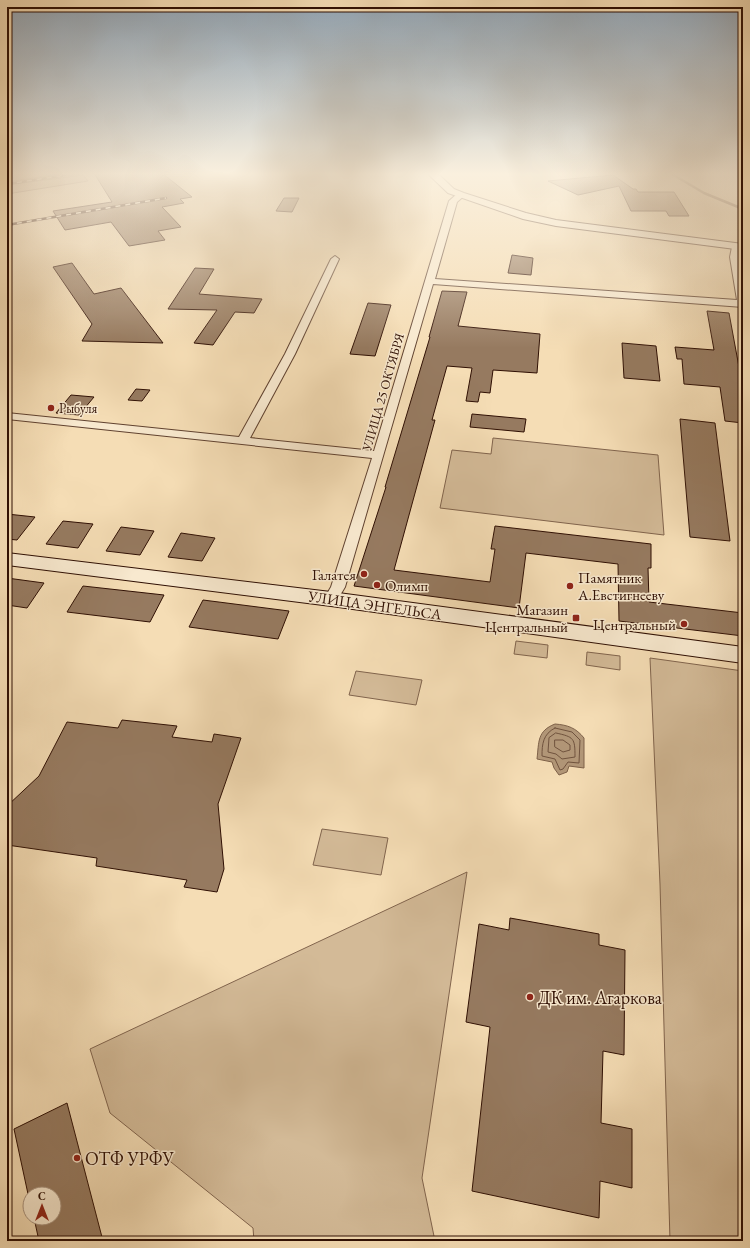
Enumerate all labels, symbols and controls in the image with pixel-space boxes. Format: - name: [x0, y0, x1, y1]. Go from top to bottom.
- street label: УЛИЦА 25 ОКТЯБРЯ: [358, 331, 408, 454]
- place label: Рыбуля: [59, 400, 98, 417]
- marker: Рыбуля: [46, 403, 56, 413]
- place label: Галатея: [312, 565, 356, 584]
- place label: Памятник А.Евстигнееву: [577, 568, 665, 604]
- marker: Галатея: [359, 569, 369, 579]
- place label: Олимп: [385, 576, 429, 595]
- marker: Олимп: [372, 580, 382, 590]
- marker: Памятник А.Евстигнееву: [565, 581, 575, 591]
- street label: УЛИЦА ЭНГЕЛЬСА: [306, 586, 444, 624]
- place label: Магазин Центральный: [485, 600, 568, 636]
- marker: Магазин Центральный: [571, 613, 581, 623]
- place label: Центральный: [593, 615, 676, 634]
- marker: Центральный: [679, 619, 689, 629]
- place label: ДК им. Агаркова: [538, 986, 663, 1009]
- marker: ДК им. Агаркова: [525, 992, 535, 1002]
- place label: ОТФ УРФУ: [85, 1147, 175, 1170]
- marker: ОТФ УРФУ: [72, 1153, 82, 1163]
- north arrow: [22, 1186, 62, 1226]
- text: С: [38, 1189, 46, 1203]

